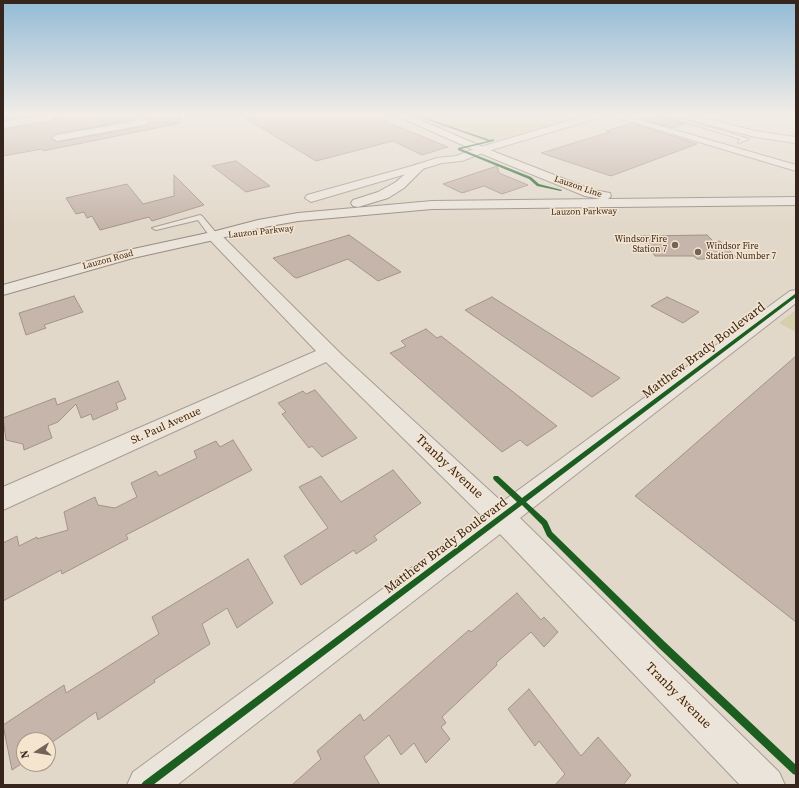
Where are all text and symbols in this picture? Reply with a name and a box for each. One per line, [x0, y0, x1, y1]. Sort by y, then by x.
street label: Lauzon Line [553, 174, 603, 200]
street label: Lauzon Parkway [551, 206, 617, 218]
street label: Lauzon Parkway [228, 223, 294, 241]
place label: Windsor Fire Station 7 [614, 235, 667, 256]
marker: Windsor Fire Station 7 [670, 240, 680, 250]
place label: Windsor Fire Station Number 7 [706, 242, 776, 263]
marker: Windsor Fire Station Number 7 [693, 247, 703, 257]
street label: Lauzon Road [81, 248, 135, 272]
street label: Matthew Brady Boulevard [639, 300, 769, 402]
street label: St. Paul Avenue [129, 405, 203, 447]
street label: Tranby Avenue [412, 432, 486, 502]
street label: Matthew Brady Boulevard [381, 495, 511, 597]
street label: Tranby Avenue [642, 660, 714, 732]
north arrow [16, 732, 56, 772]
text: N [17, 749, 33, 760]

